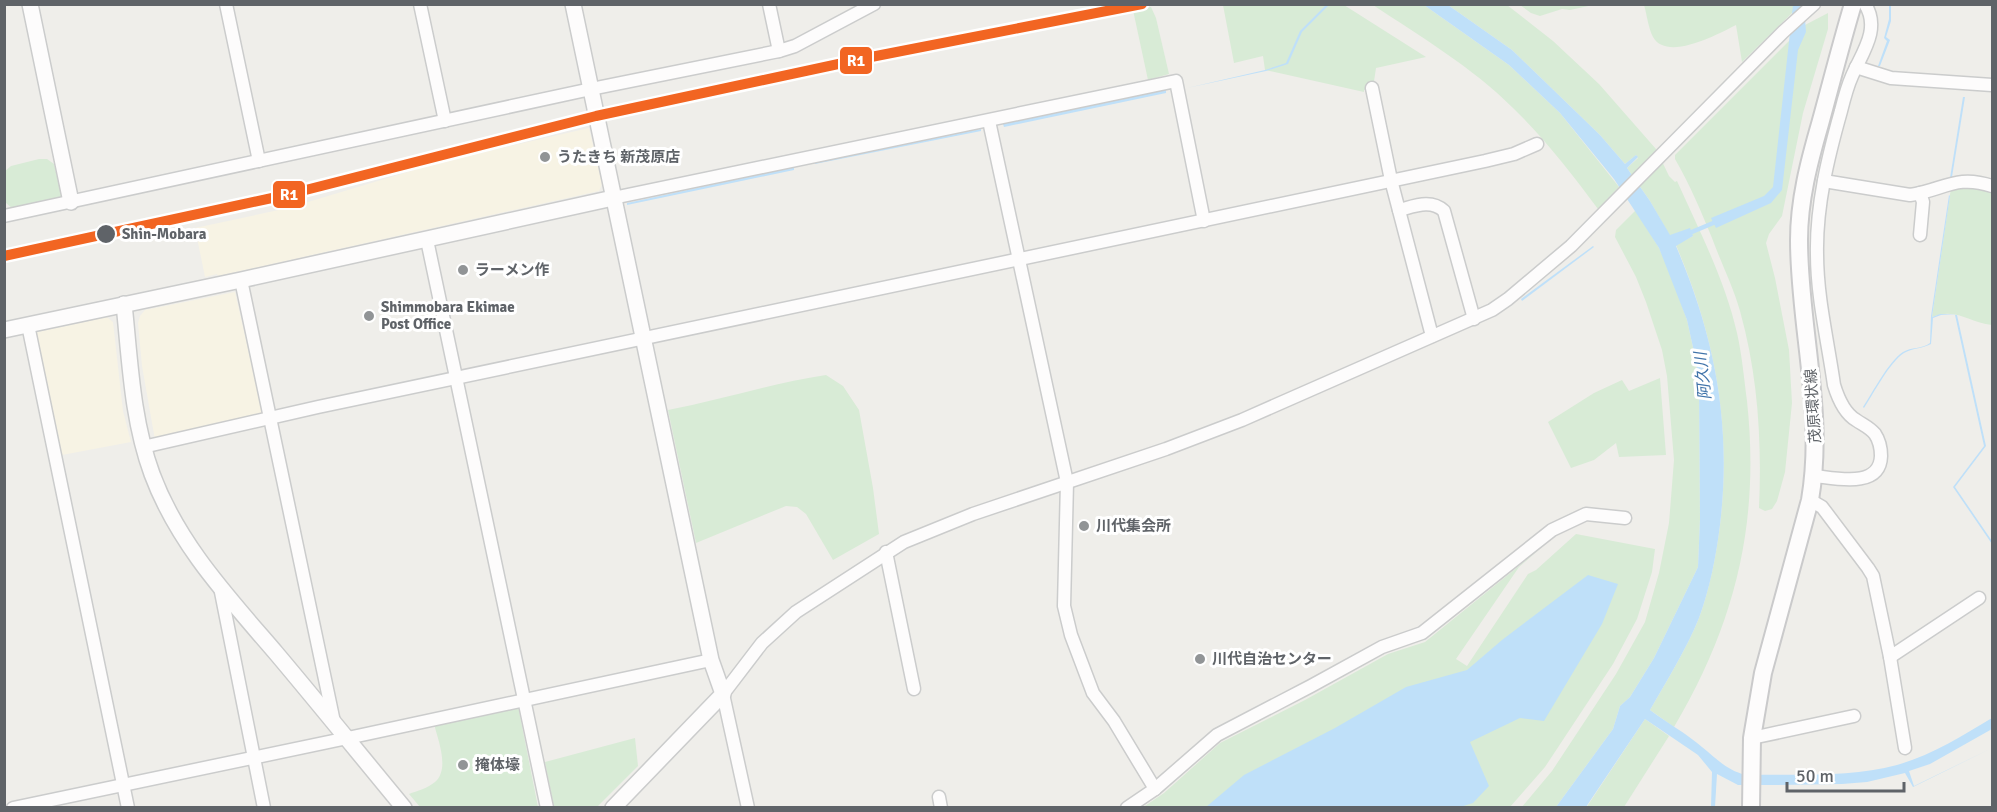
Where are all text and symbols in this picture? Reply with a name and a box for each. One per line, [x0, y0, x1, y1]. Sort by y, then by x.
line badge: R1 [839, 46, 873, 75]
text: R1 [847, 51, 866, 71]
place label: うたきち 新茂原店 [557, 148, 680, 166]
marker: うたきち 新茂原店 [538, 150, 552, 164]
line badge: R1 [272, 180, 306, 209]
text: R1 [280, 185, 299, 205]
marker: Shin-Mobara [95, 223, 117, 245]
place label: Shin-Mobara [122, 225, 207, 243]
place label: ラーメン作 [475, 261, 549, 279]
marker: ラーメン作 [456, 263, 470, 277]
place label: Shimmobara Ekimae Post Office [381, 298, 515, 333]
marker: Shimmobara Ekimae Post Office [362, 309, 376, 323]
water label: 阿久川 [1690, 349, 1715, 401]
street label: 茂原環状線 [1801, 368, 1825, 444]
place label: 川代集会所 [1096, 517, 1171, 535]
marker: 川代集会所 [1077, 519, 1091, 533]
place label: 川代自治センター [1212, 650, 1332, 668]
marker: 川代自治センター [1193, 652, 1207, 666]
scale bar [1787, 755, 1904, 793]
place label: 掩体壕 [475, 756, 520, 774]
marker: 掩体壕 [456, 758, 470, 772]
text: 50 m [1796, 765, 1834, 787]

